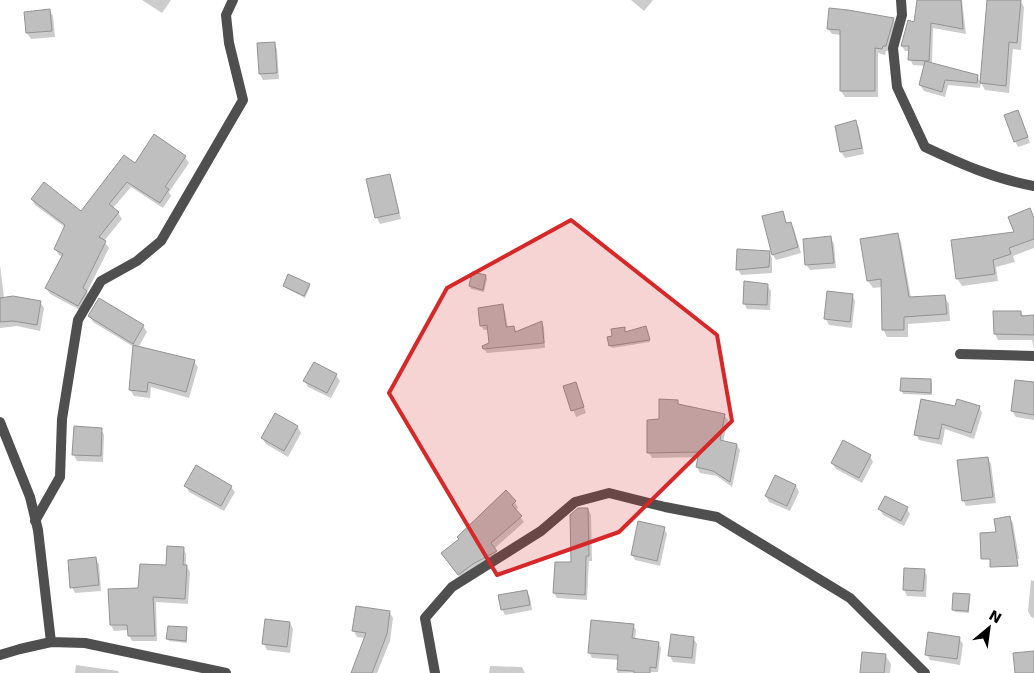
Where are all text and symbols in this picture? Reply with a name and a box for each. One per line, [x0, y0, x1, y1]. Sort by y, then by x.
north arrow [964, 603, 1014, 653]
text: N [986, 607, 1004, 626]

